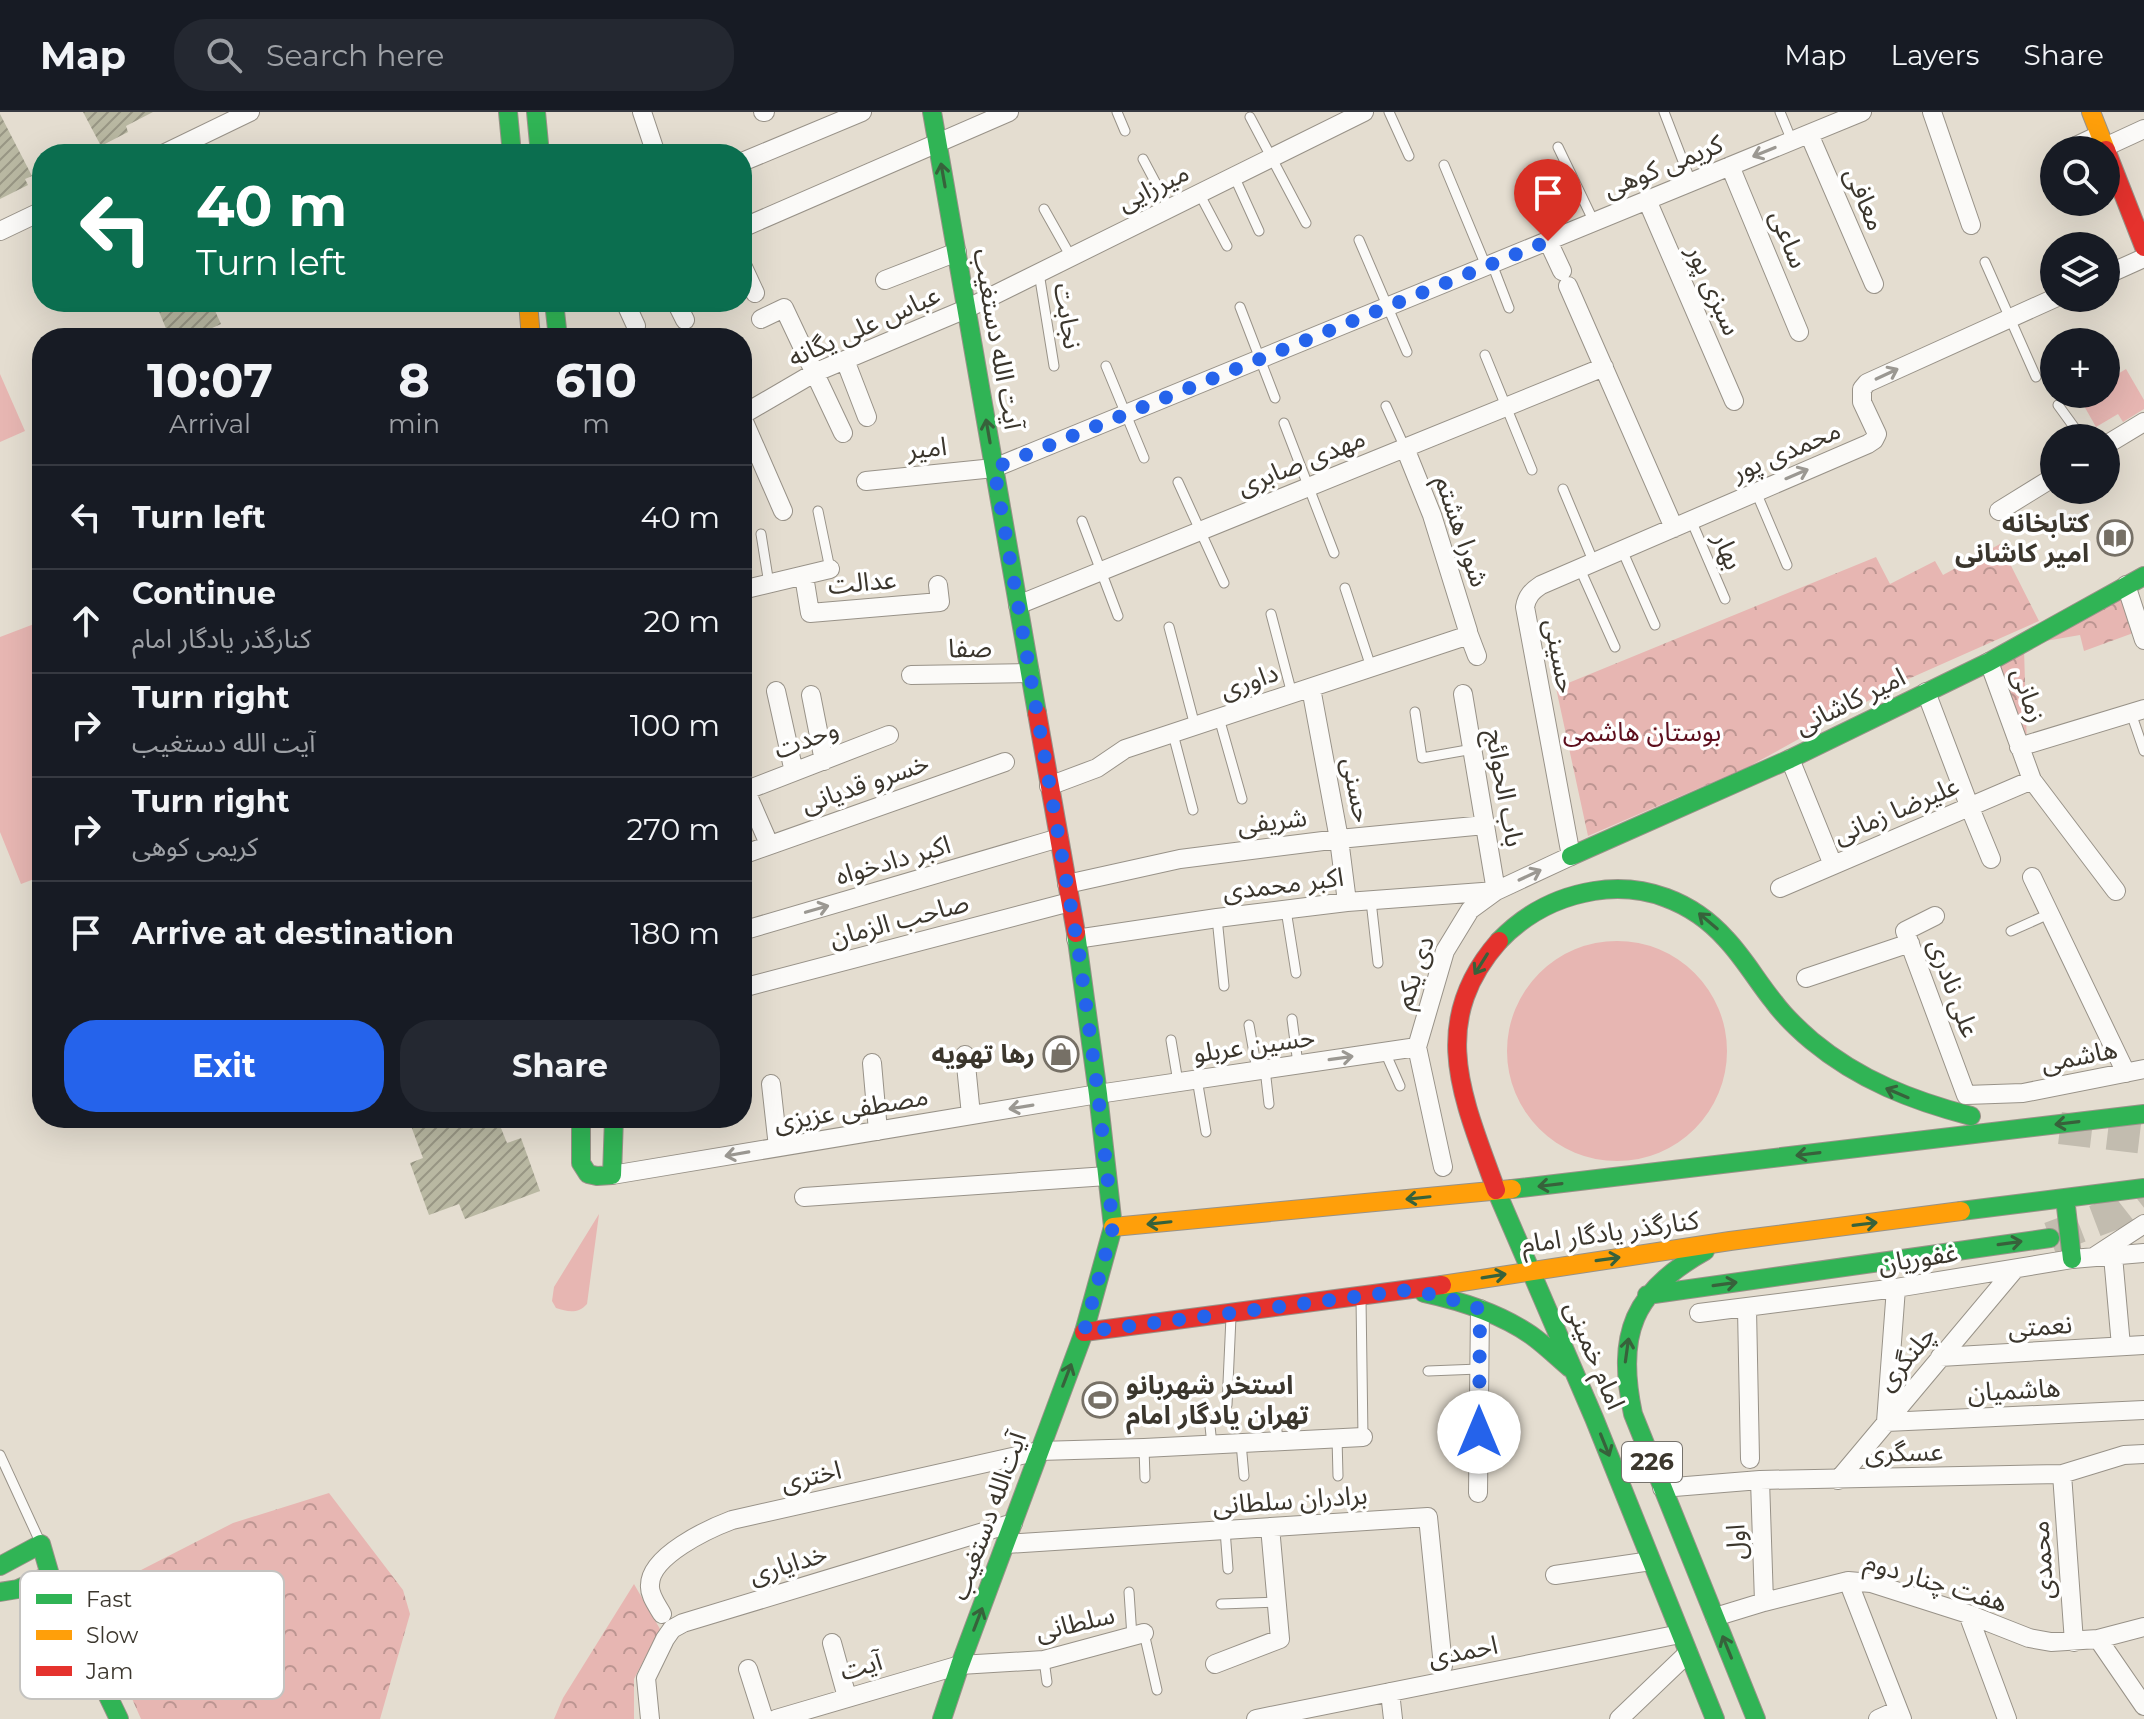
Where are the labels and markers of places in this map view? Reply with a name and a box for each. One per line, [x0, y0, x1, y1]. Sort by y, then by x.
pin [1514, 159, 1582, 241]
place label: کتابخانه امیر کاشانی [1955, 507, 2090, 569]
library icon: کتابخانه امیر کاشانی [2096, 519, 2134, 557]
shop icon: رها تهویه [1042, 1035, 1080, 1073]
place label: رها تهویه [932, 1038, 1035, 1070]
place label: استخر شهربانو تهران یادگار امام [1126, 1369, 1309, 1435]
sports icon: استخر شهربانو تهران یادگار امام [1081, 1381, 1119, 1419]

